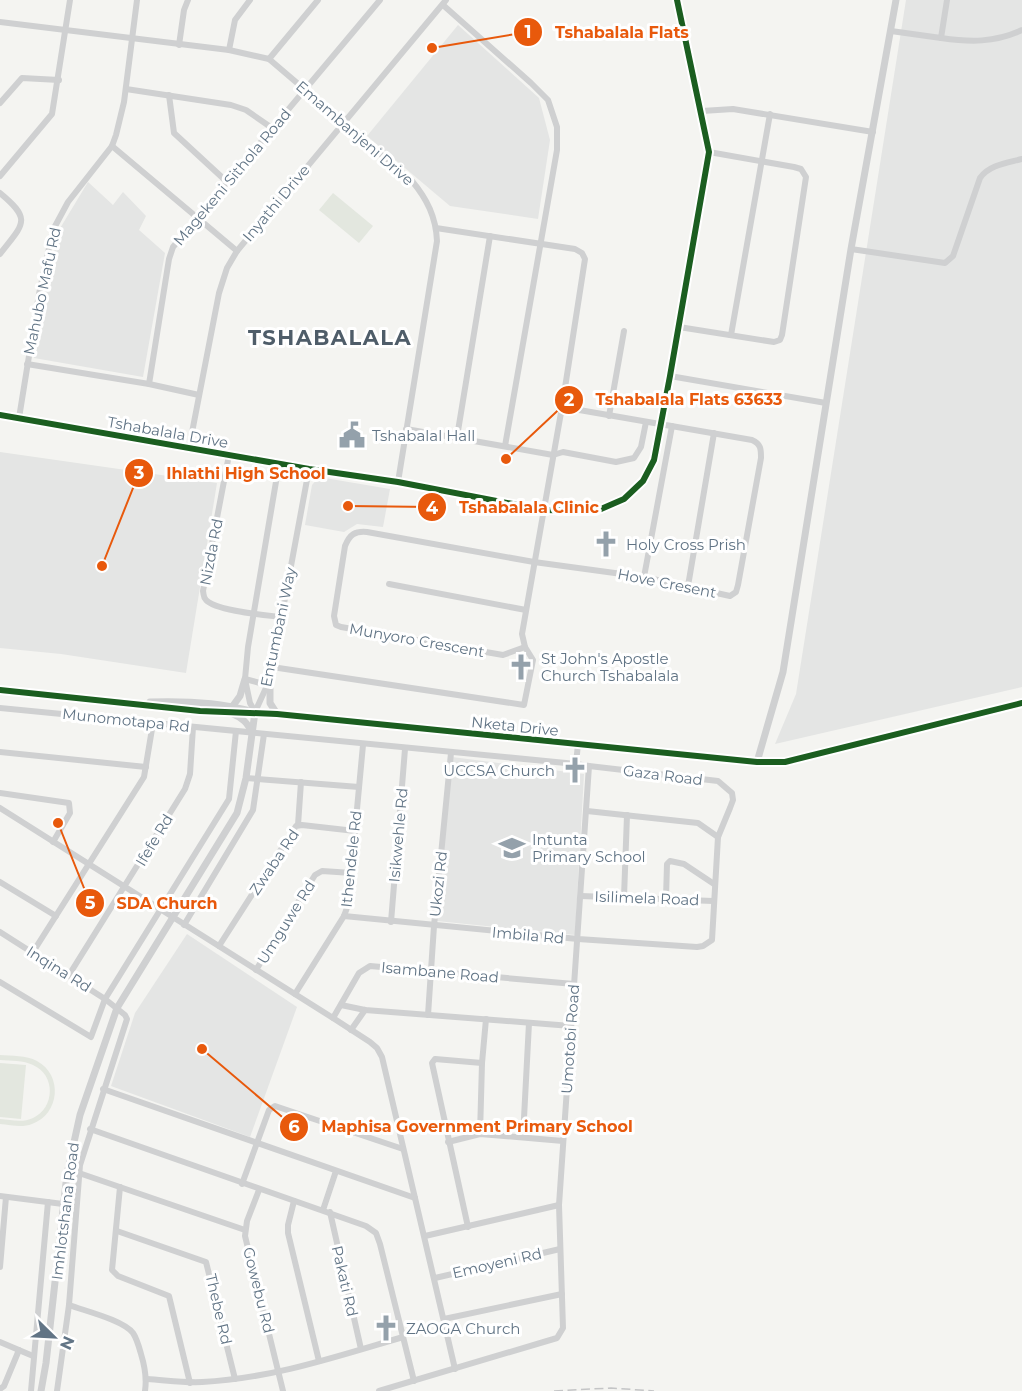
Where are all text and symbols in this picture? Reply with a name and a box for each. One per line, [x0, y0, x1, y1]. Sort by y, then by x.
callout: Tshabalala Flats [513, 15, 701, 49]
text: 1 [524, 21, 532, 43]
text: Tshabalala Flats [555, 23, 689, 42]
street label: Emambanjeni Drive [292, 76, 418, 190]
street label: Magekeni Sithola Road [169, 105, 295, 249]
street label: Inyathi Drive [238, 161, 314, 245]
street label: Mahubo Mafu Rd [19, 225, 65, 357]
district label: TSHABALALA [248, 325, 412, 350]
callout: Tshabalala Flats 63633 [554, 383, 795, 417]
text: 2 [564, 389, 575, 411]
text: Tshabalala Flats 63633 [595, 390, 783, 409]
street label: Tshabalala Drive [106, 412, 230, 452]
public building icon: Tshabalal Hall [337, 420, 367, 450]
place label: Tshabalal Hall [372, 426, 475, 445]
callout: Ihlathi High School [124, 456, 338, 490]
text: 3 [133, 462, 145, 484]
text: Ihlathi High School [166, 464, 326, 483]
callout: Tshabalala Clinic [417, 490, 611, 524]
text: 4 [426, 497, 439, 519]
text: Tshabalala Clinic [459, 498, 600, 517]
street label: Nizda Rd [195, 517, 227, 587]
church icon: Holy Cross Prish [591, 529, 621, 559]
place label: Holy Cross Prish [626, 535, 746, 554]
street label: Hove Cresent [616, 564, 718, 602]
street label: Entumbani Way [256, 565, 300, 689]
street label: Munyoro Crescent [348, 619, 486, 661]
place label: St John's Apostle Church Tshabalala [541, 649, 679, 685]
church icon: St John's Apostle Church Tshabalala [506, 652, 536, 682]
street label: Munomotapa Rd [61, 704, 191, 736]
street label: Nketa Drive [470, 712, 560, 740]
church icon: UCCSA Church [560, 755, 590, 785]
place label: UCCSA Church [443, 761, 555, 780]
street label: Gaza Road [622, 761, 704, 789]
street label: Isikwehle Rd [384, 787, 412, 883]
street label: Ifefe Rd [131, 810, 177, 870]
street label: Ithendele Rd [336, 810, 366, 908]
street label: Zwaba Rd [245, 826, 303, 898]
place label: Intunta Primary School [532, 830, 646, 866]
school or university icon: Intunta Primary School [497, 833, 527, 863]
street label: Ukozi Rd [425, 850, 451, 918]
street label: Umguwe Rd [253, 877, 319, 967]
callout: SDA Church [75, 886, 229, 920]
street label: Isilimela Road [594, 887, 700, 909]
text: 5 [85, 892, 96, 914]
text: SDA Church [117, 894, 217, 913]
street label: Imbila Rd [491, 922, 565, 948]
street label: Inqina Rd [23, 942, 95, 996]
street label: Isambane Road [380, 957, 500, 987]
street label: Umotobi Road [557, 984, 583, 1094]
callout: Maphisa Government Primary School [279, 1110, 645, 1144]
text: 6 [288, 1116, 300, 1138]
text: Maphisa Government Primary School [321, 1117, 633, 1136]
street label: Imhlotshana Road [47, 1141, 83, 1281]
street label: Emoyeni Rd [450, 1243, 544, 1283]
street label: Pakati Rd [328, 1244, 362, 1318]
street label: Gowebu Rd [239, 1245, 279, 1335]
street label: Thebe Rd [202, 1272, 236, 1346]
north arrow [24, 1307, 84, 1367]
church icon: ZAOGA Church [371, 1313, 401, 1343]
place label: ZAOGA Church [406, 1319, 520, 1338]
text: N [56, 1333, 79, 1353]

